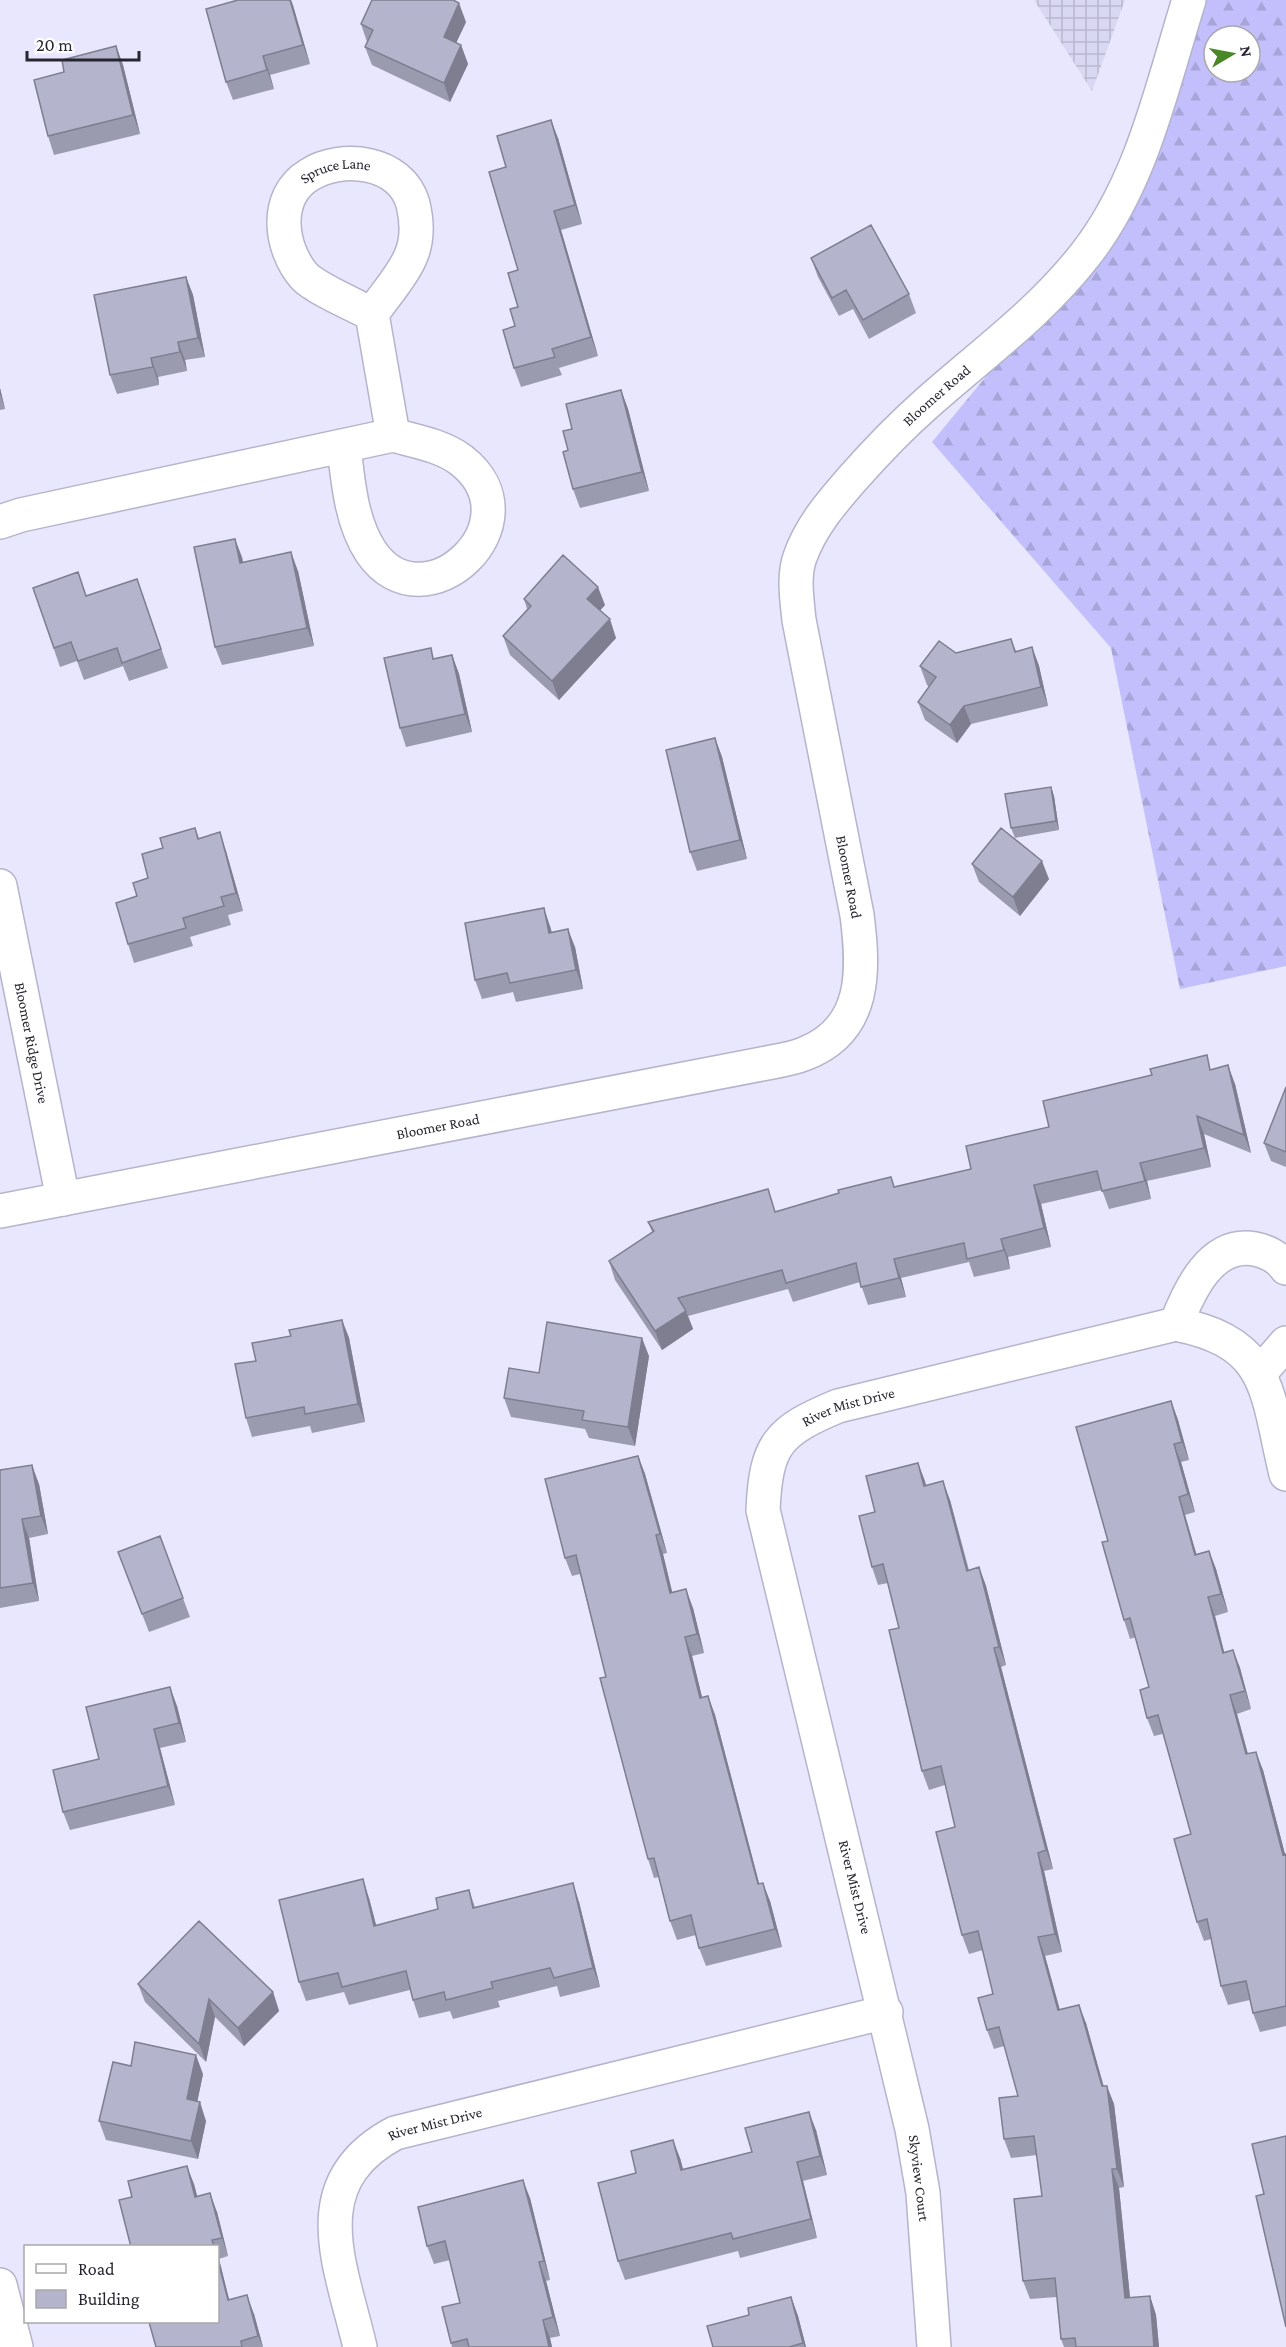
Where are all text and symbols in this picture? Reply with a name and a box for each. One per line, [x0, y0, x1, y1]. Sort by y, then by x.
scale bar [27, 24, 140, 62]
north arrow [1202, 24, 1262, 84]
text: 20 m [36, 35, 73, 55]
text: N [1237, 45, 1256, 58]
street label: Spruce Lane [297, 155, 373, 187]
street label: Bloomer Road [899, 362, 973, 429]
street label: Bloomer Road [833, 834, 865, 920]
street label: Bloomer Ridge Drive [12, 981, 52, 1105]
street label: Bloomer Road [395, 1111, 481, 1142]
street label: River Mist Drive [799, 1384, 897, 1430]
street label: River Mist Drive [836, 1838, 875, 1936]
street label: River Mist Drive [385, 2104, 484, 2144]
street label: Skyview Court [905, 2134, 932, 2223]
legend [24, 2245, 219, 2323]
text: Road [78, 2259, 115, 2279]
text: Building [78, 2289, 140, 2309]

